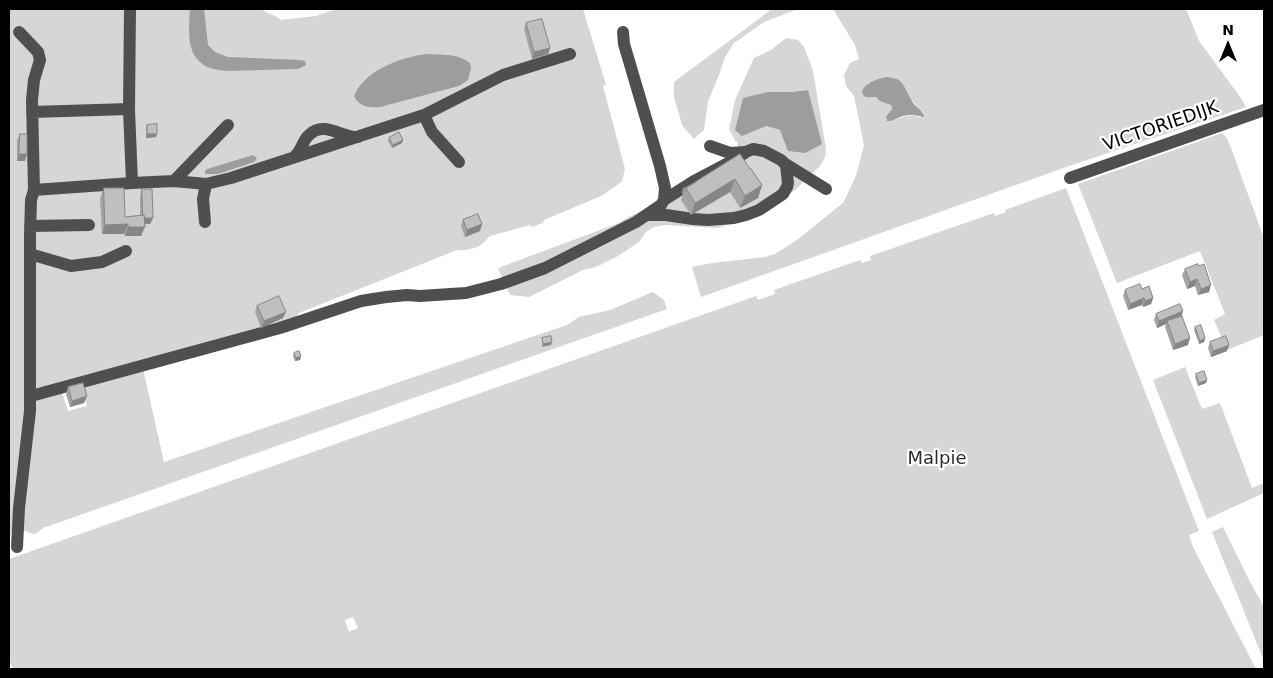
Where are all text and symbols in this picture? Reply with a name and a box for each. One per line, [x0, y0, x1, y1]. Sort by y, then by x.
north arrow [1203, 20, 1253, 70]
text: N [1222, 22, 1234, 38]
street label: VICTORIEDIJK [1100, 97, 1222, 157]
park label: Malpie [907, 448, 967, 470]

